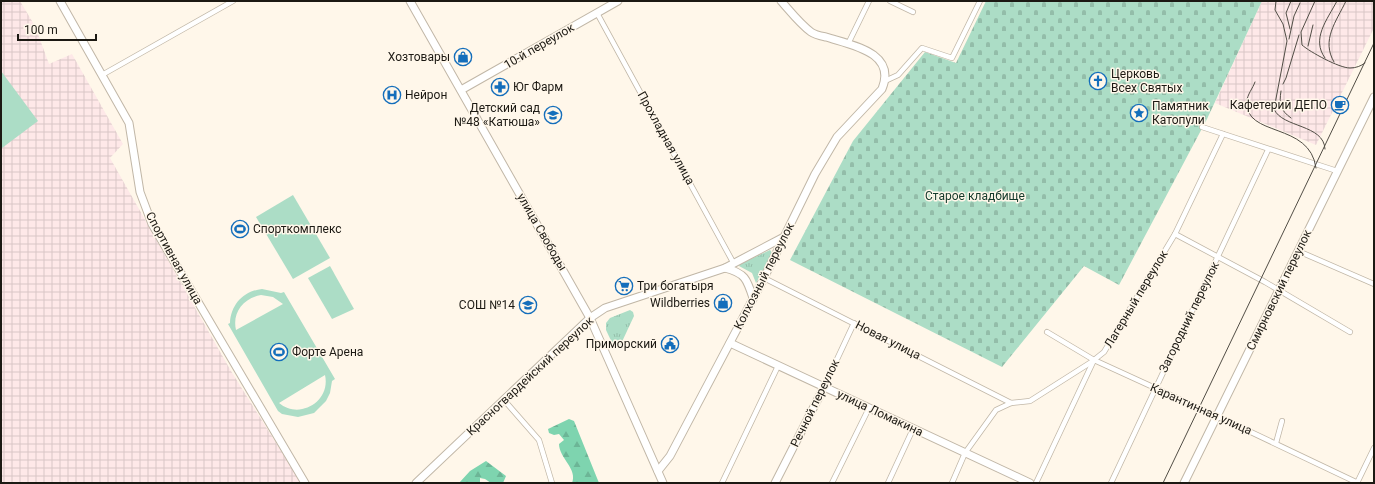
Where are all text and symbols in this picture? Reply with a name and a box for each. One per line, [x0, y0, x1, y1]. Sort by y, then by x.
scale bar [18, 16, 96, 42]
street label: 10-й переулок [501, 20, 577, 72]
text: 100 m [24, 23, 58, 37]
shop icon: Хозтовары [453, 47, 473, 67]
place label: Хозтовары [388, 50, 450, 64]
place label: Церковь Всех Святых [1111, 67, 1182, 95]
church icon: Церковь Всех Святых [1088, 71, 1108, 91]
pharmacy icon: Юг Фарм [490, 77, 510, 97]
place label: Юг Фарм [513, 80, 563, 94]
hospital icon: Нейрон [382, 85, 402, 105]
place label: Нейрон [405, 88, 447, 102]
street label: Прохладная улица [635, 89, 697, 187]
cafe icon: Кафетерий ДЕПО [1330, 95, 1350, 115]
place label: Кафетерий ДЕПО [1230, 98, 1327, 112]
place label: Памятник Катопули [1152, 99, 1209, 127]
place label: Детский сад №48 «Катюша» [454, 101, 540, 129]
place icon: Памятник Катопули [1129, 103, 1149, 123]
school or university icon: Детский сад №48 «Катюша» [543, 105, 563, 125]
park label: Старое кладбище [925, 189, 1025, 203]
street label: улица Свободы [514, 191, 570, 273]
street label: Спортивная улица [143, 209, 205, 307]
sports icon: Спорткомплекс [230, 219, 250, 239]
street label: Колхозный переулок [731, 220, 797, 332]
place label: Спорткомплекс [253, 222, 342, 236]
street label: Смирновский переулок [1244, 227, 1315, 353]
street label: Лагерный переулок [1101, 247, 1171, 350]
street label: Загородний переулок [1156, 259, 1222, 375]
supermarket icon: Три богатыря [614, 276, 634, 296]
place label: Три богатыря [637, 279, 714, 293]
shop icon: Wildberries [713, 293, 733, 313]
school or university icon: СОШ №14 [518, 295, 538, 315]
place label: Wildberries [650, 296, 710, 310]
place label: СОШ №14 [459, 298, 515, 312]
street label: Красногвардейский переулок [464, 313, 597, 438]
street label: Новая улица [853, 318, 923, 362]
public building icon: Приморский [660, 334, 680, 354]
place label: Приморский [586, 337, 657, 351]
sports icon: Форте Арена [269, 342, 289, 362]
place label: Форте Арена [292, 345, 363, 359]
street label: Речной переулок [788, 356, 843, 449]
street label: Карантинная улица [1148, 380, 1254, 438]
street label: улица Ломакина [835, 387, 925, 439]

